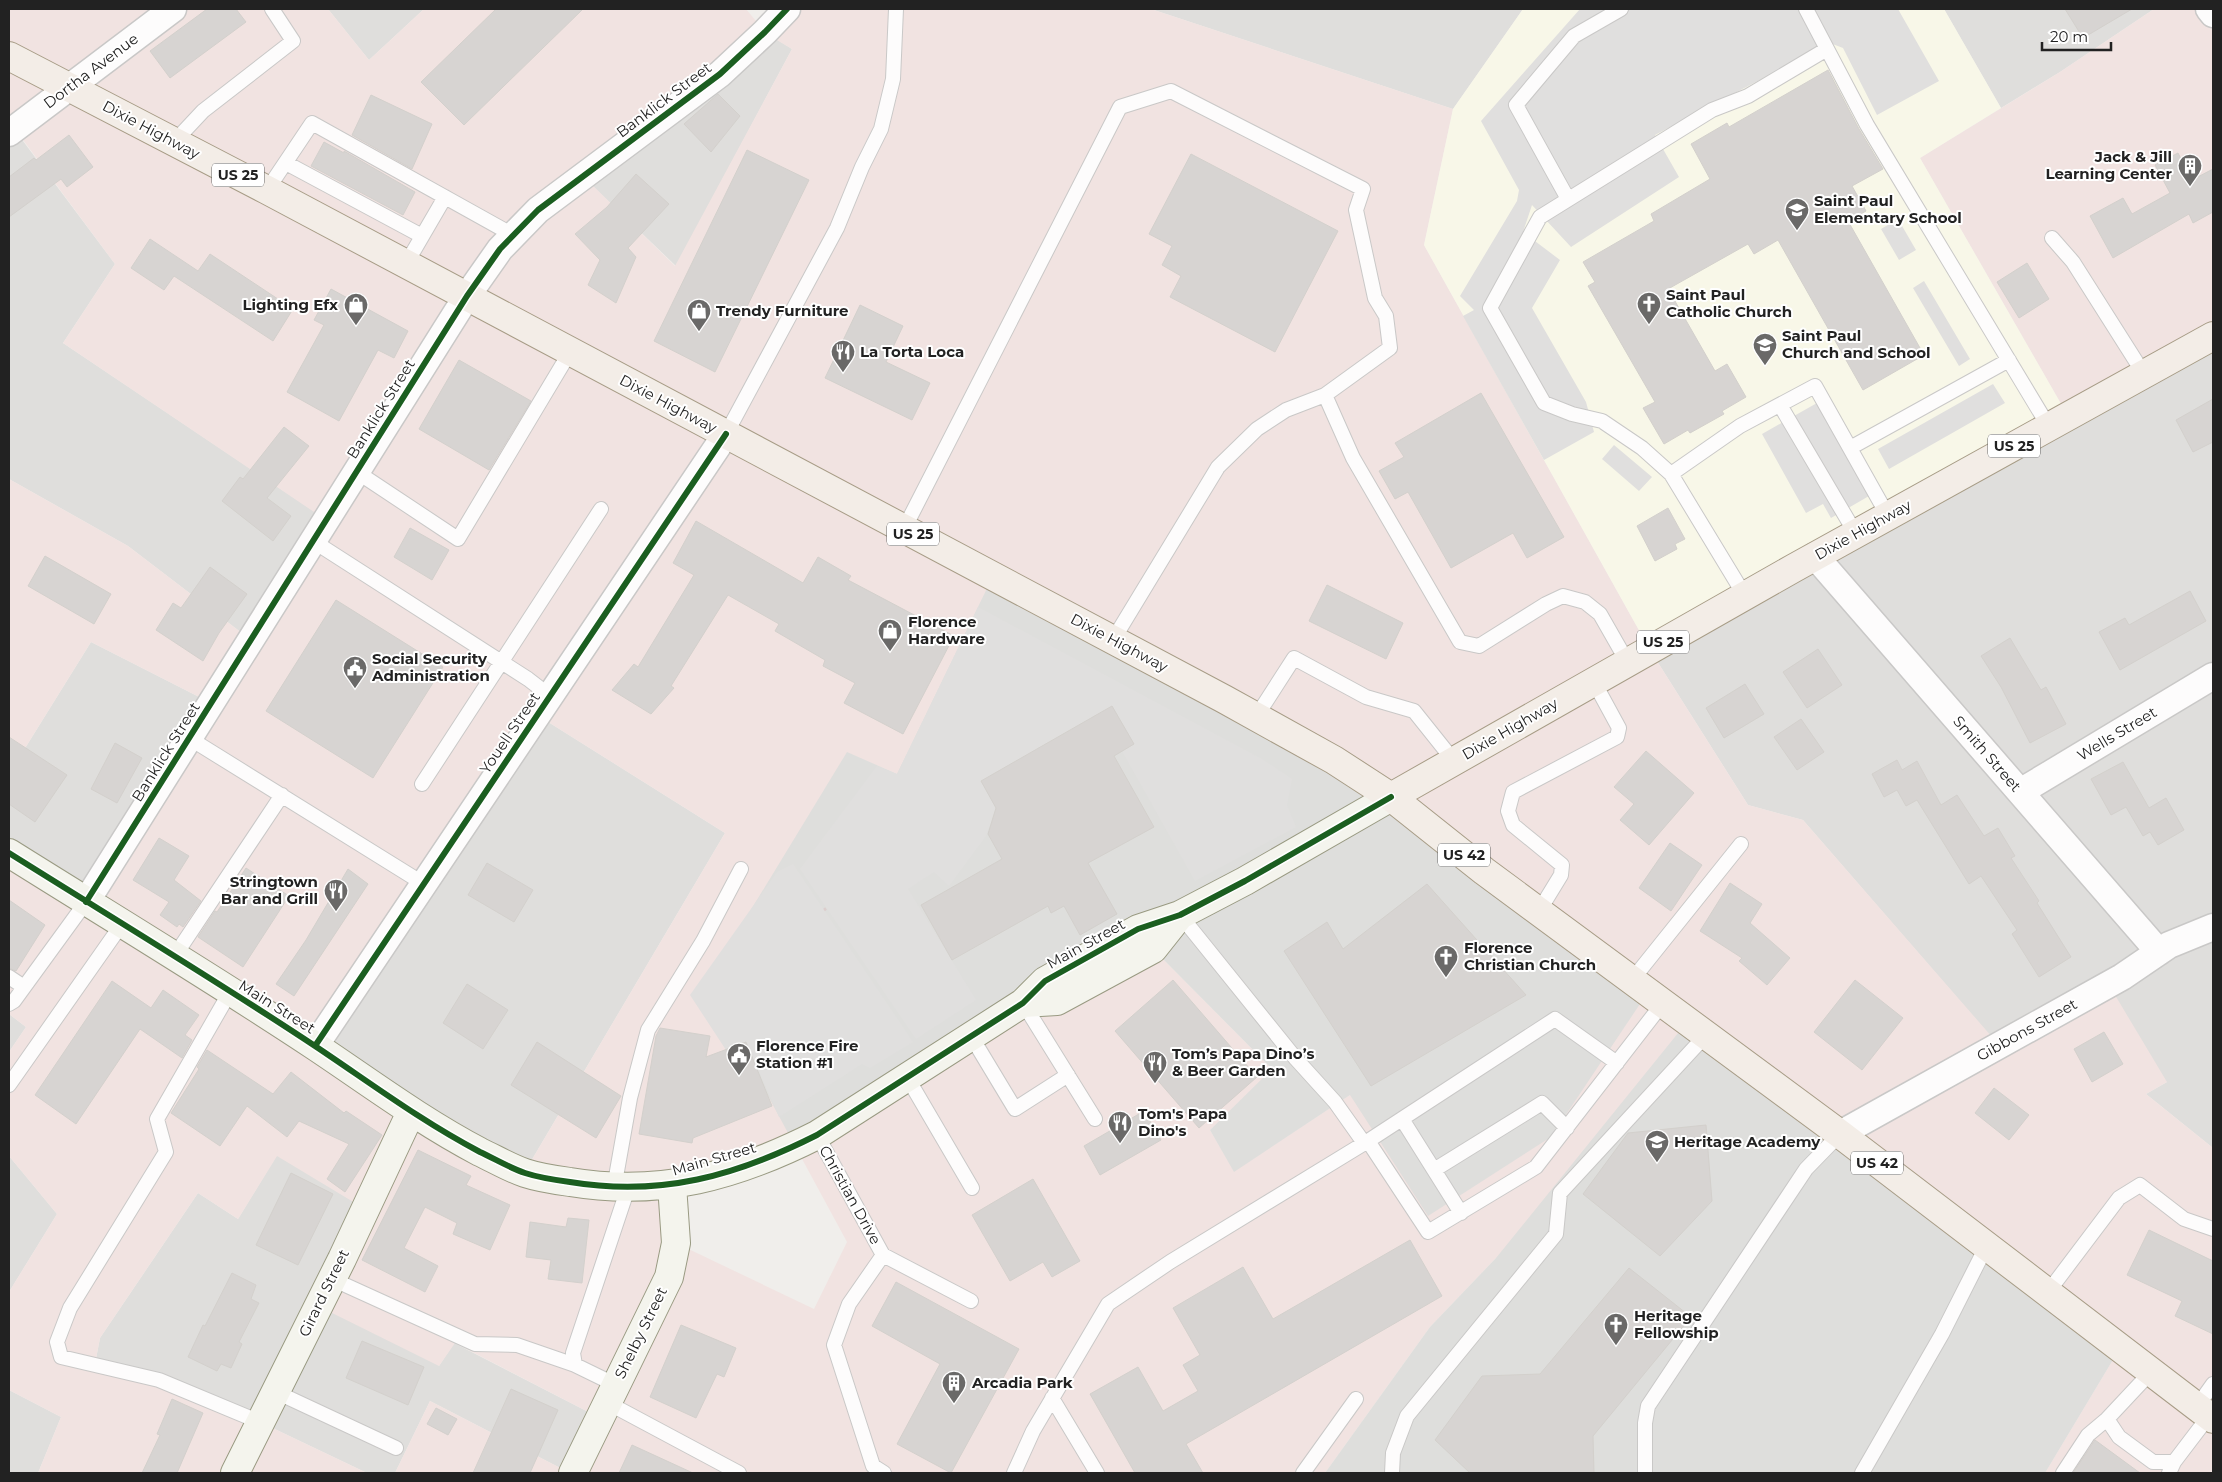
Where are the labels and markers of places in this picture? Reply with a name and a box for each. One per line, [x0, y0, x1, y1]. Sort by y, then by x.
place label: Jack & Jill Learning Center [2045, 147, 2173, 183]
building icon: Jack & Jill Learning Center [2177, 153, 2203, 187]
place label: Saint Paul Elementary School [1814, 191, 1962, 227]
school or university icon: Saint Paul Elementary School [1784, 197, 1810, 231]
place label: Saint Paul Catholic Church [1666, 285, 1792, 321]
church icon: Saint Paul Catholic Church [1636, 291, 1662, 325]
shop icon: Lighting Efx [343, 292, 369, 326]
place label: Lighting Efx [243, 295, 338, 314]
shop icon: Trendy Furniture [686, 298, 712, 332]
place label: Trendy Furniture [716, 301, 849, 320]
place label: Saint Paul Church and School [1782, 326, 1931, 362]
school or university icon: Saint Paul Church and School [1752, 332, 1778, 366]
restaurant icon: La Torta Loca [830, 339, 856, 373]
place label: La Torta Loca [860, 342, 964, 361]
place label: Florence Hardware [908, 612, 985, 648]
shop icon: Florence Hardware [877, 618, 903, 652]
place label: Social Security Administration [371, 649, 490, 685]
public building icon: Social Security Administration [342, 655, 368, 689]
place label: Stringtown Bar and Grill [221, 872, 318, 908]
restaurant icon: Stringtown Bar and Grill [323, 878, 349, 912]
place label: Florence Christian Church [1464, 938, 1596, 974]
church icon: Florence Christian Church [1433, 944, 1459, 978]
place label: Florence Fire Station #1 [756, 1036, 859, 1072]
public building icon: Florence Fire Station #1 [726, 1042, 752, 1076]
place label: Tom’s Papa Dino’s & Beer Garden [1172, 1044, 1314, 1080]
restaurant icon: Tom’s Papa Dino’s & Beer Garden [1142, 1050, 1168, 1084]
place label: Tom's Papa Dino's [1138, 1104, 1227, 1140]
restaurant icon: Tom's Papa Dino's [1107, 1110, 1133, 1144]
school or university icon: Heritage Academy [1644, 1129, 1670, 1163]
place label: Heritage Academy [1674, 1132, 1821, 1151]
place label: Heritage Fellowship [1634, 1306, 1719, 1342]
church icon: Heritage Fellowship [1603, 1312, 1629, 1346]
building icon: Arcadia Park [941, 1370, 967, 1404]
place label: Arcadia Park [971, 1373, 1073, 1392]

